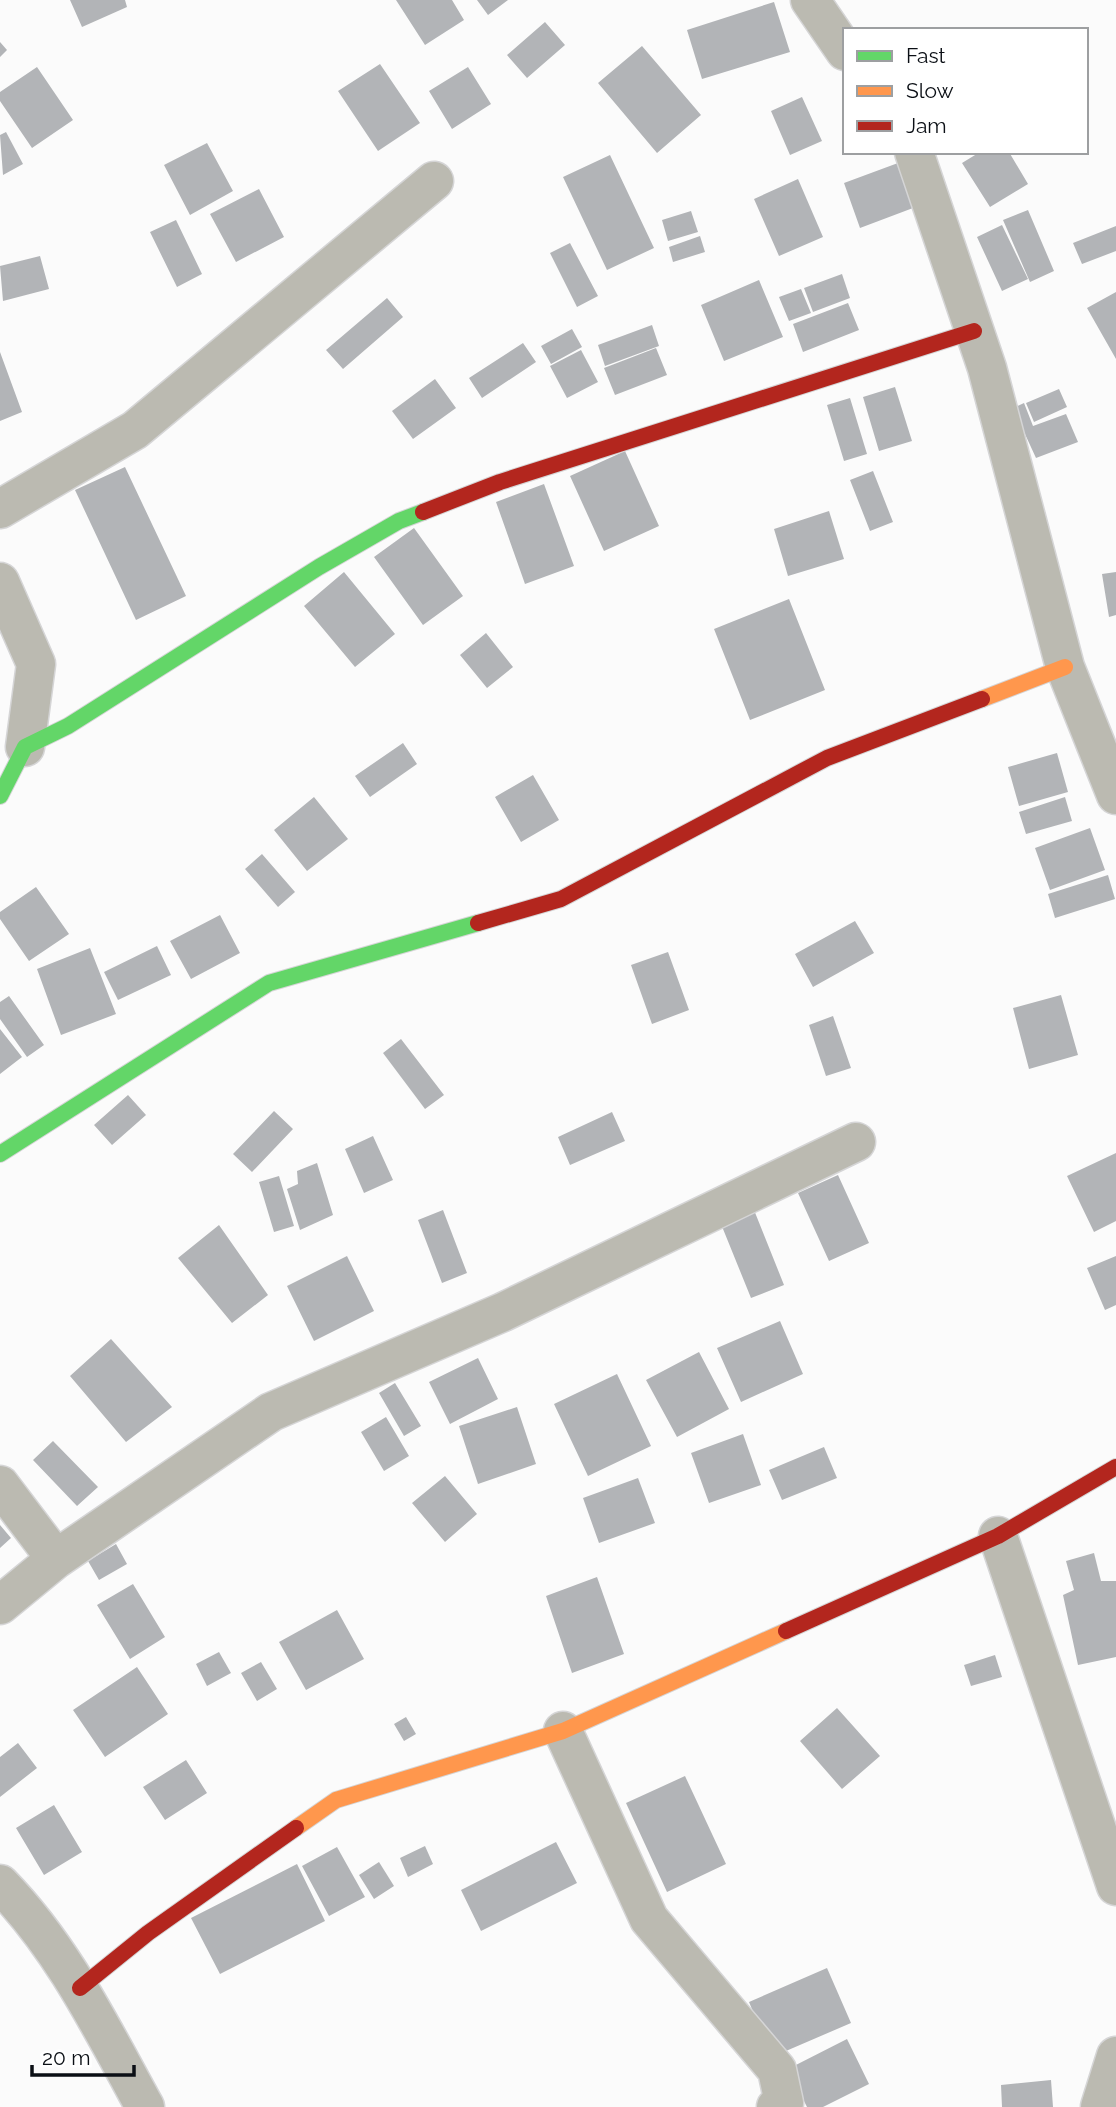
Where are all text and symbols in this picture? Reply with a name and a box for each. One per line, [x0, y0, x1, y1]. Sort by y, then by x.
legend [843, 28, 1088, 154]
text: Fast [906, 43, 946, 68]
text: Slow [906, 78, 954, 103]
text: Jam [906, 113, 947, 138]
scale bar [32, 2034, 133, 2078]
text: 20 m [42, 2045, 90, 2070]

